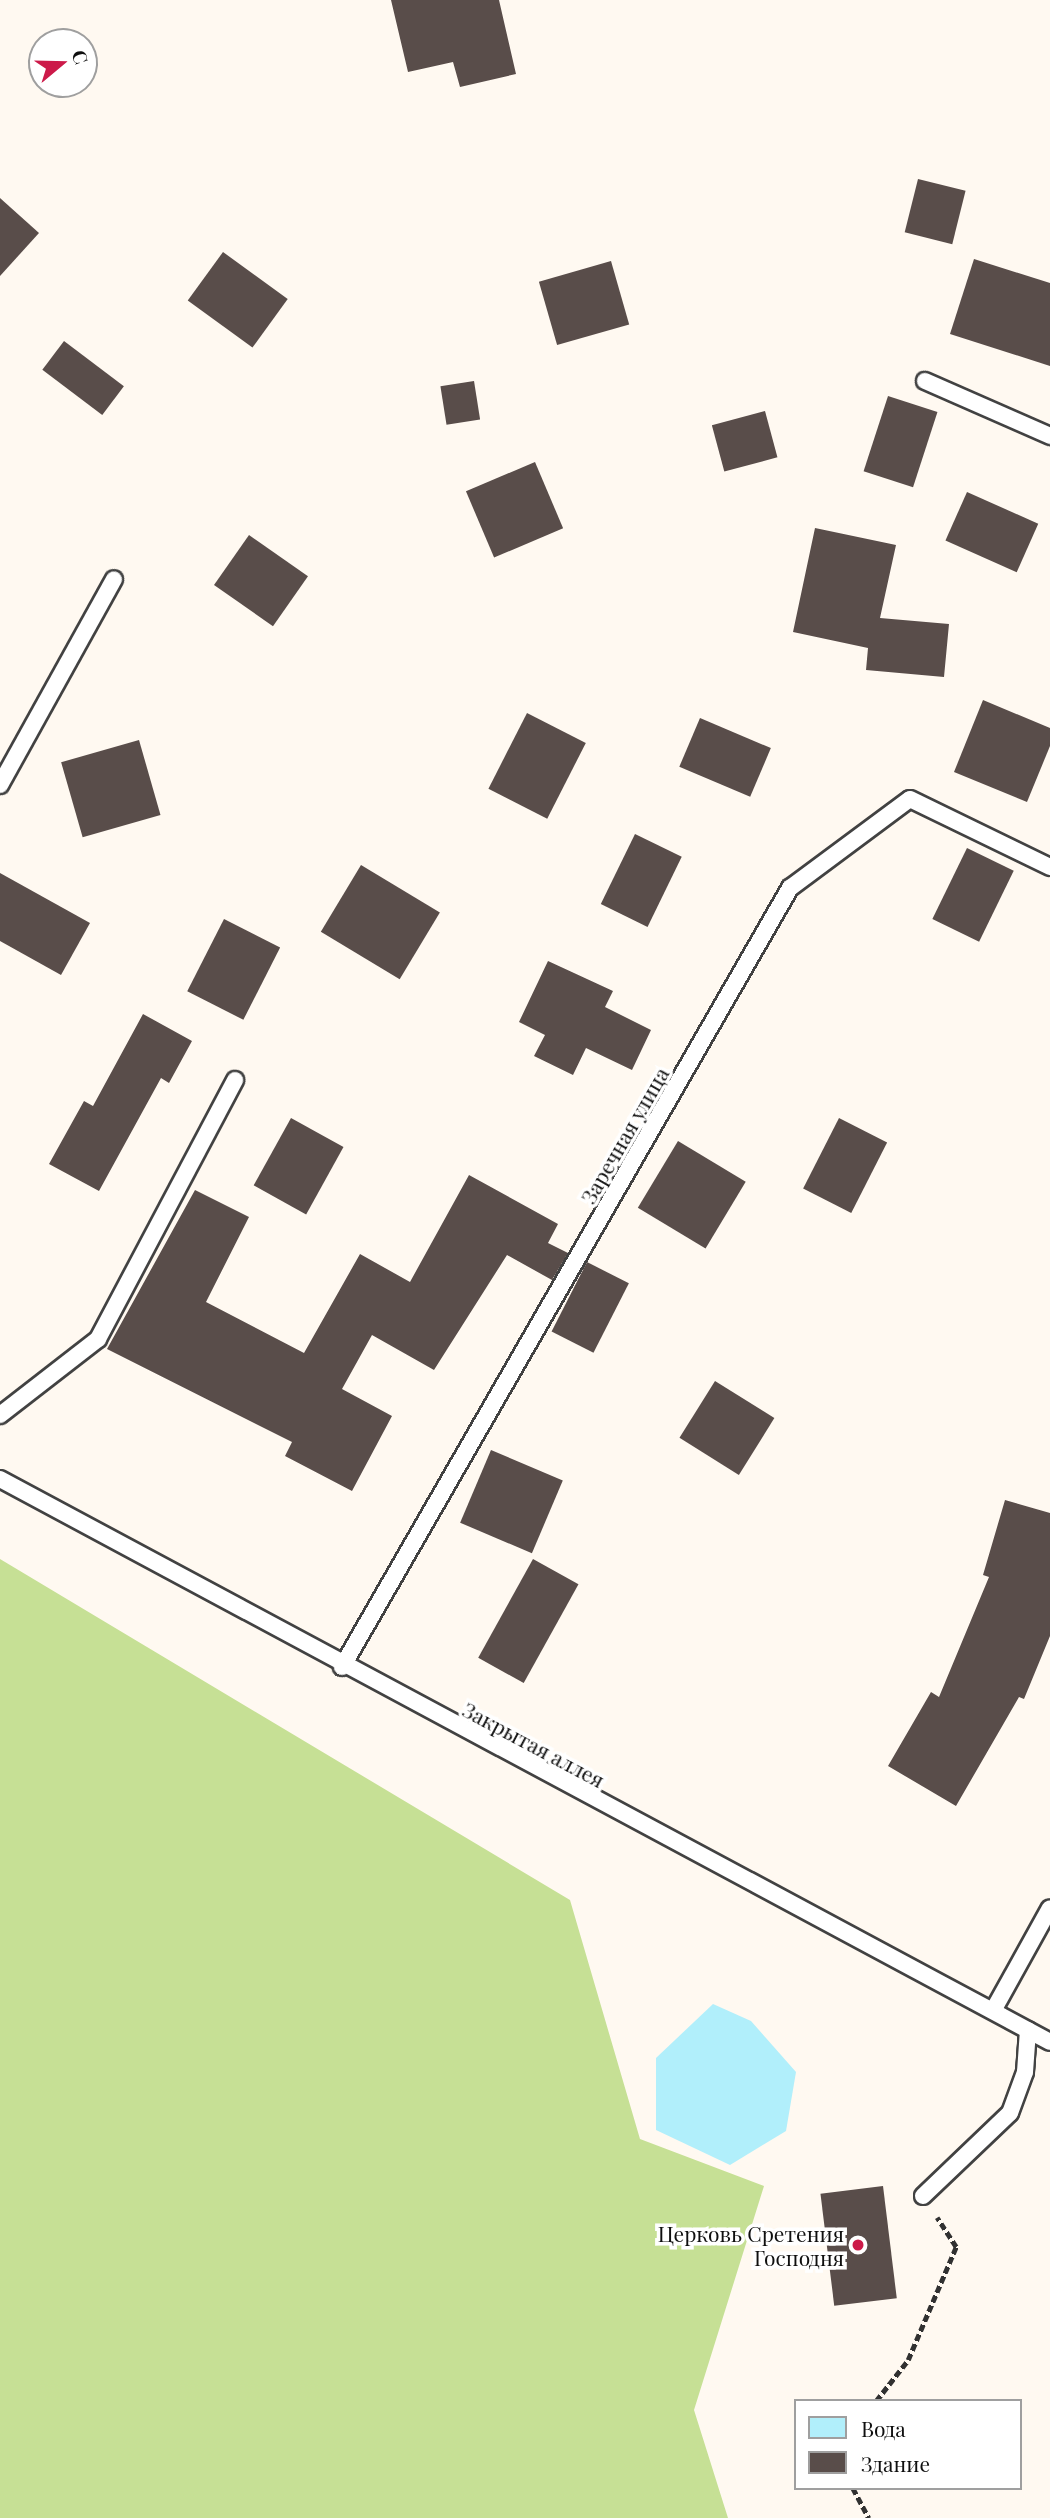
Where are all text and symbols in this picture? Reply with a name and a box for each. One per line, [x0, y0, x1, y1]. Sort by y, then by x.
north arrow [28, 28, 98, 98]
text: С [66, 46, 95, 67]
street label: Заречная улица [575, 1062, 673, 1208]
street label: Закрытая аллея [459, 1696, 609, 1792]
place label: Церковь Сретения Господня [658, 2220, 844, 2270]
marker: Церковь Сретения Господня [850, 2237, 866, 2253]
legend [794, 2399, 1022, 2490]
text: Вода [861, 2414, 906, 2442]
text: Здание [861, 2449, 930, 2477]

